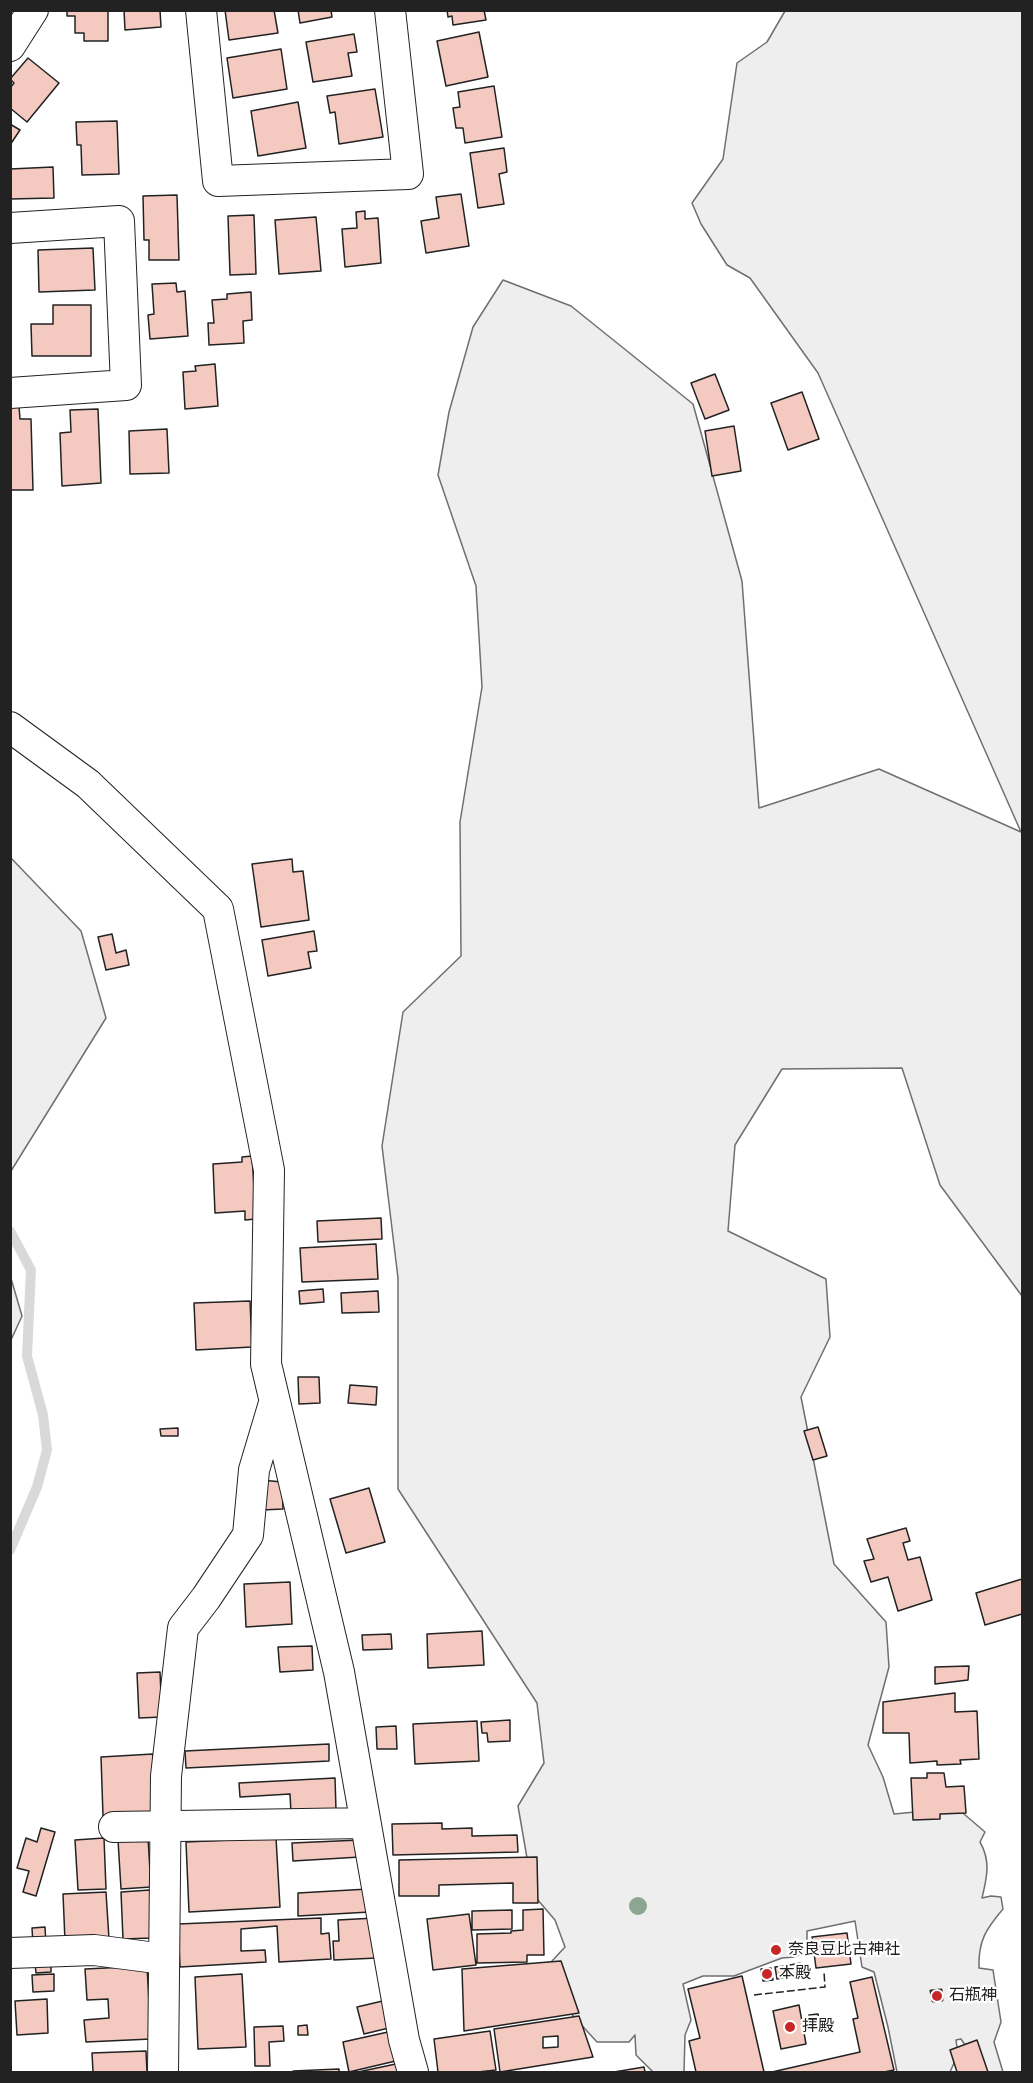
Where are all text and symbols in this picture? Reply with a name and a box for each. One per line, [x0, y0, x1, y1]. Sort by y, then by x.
place label: 奈良豆比古神社 [788, 1940, 900, 1960]
marker: 奈良豆比古神社 [769, 1943, 783, 1957]
place label: 本殿 [779, 1964, 811, 1984]
marker: 本殿 [760, 1967, 774, 1981]
place label: 石瓶神 [949, 1986, 997, 2006]
marker: 石瓶神 [930, 1989, 944, 2003]
place label: 拝殿 [802, 2017, 834, 2037]
marker: 拝殿 [783, 2020, 797, 2034]

